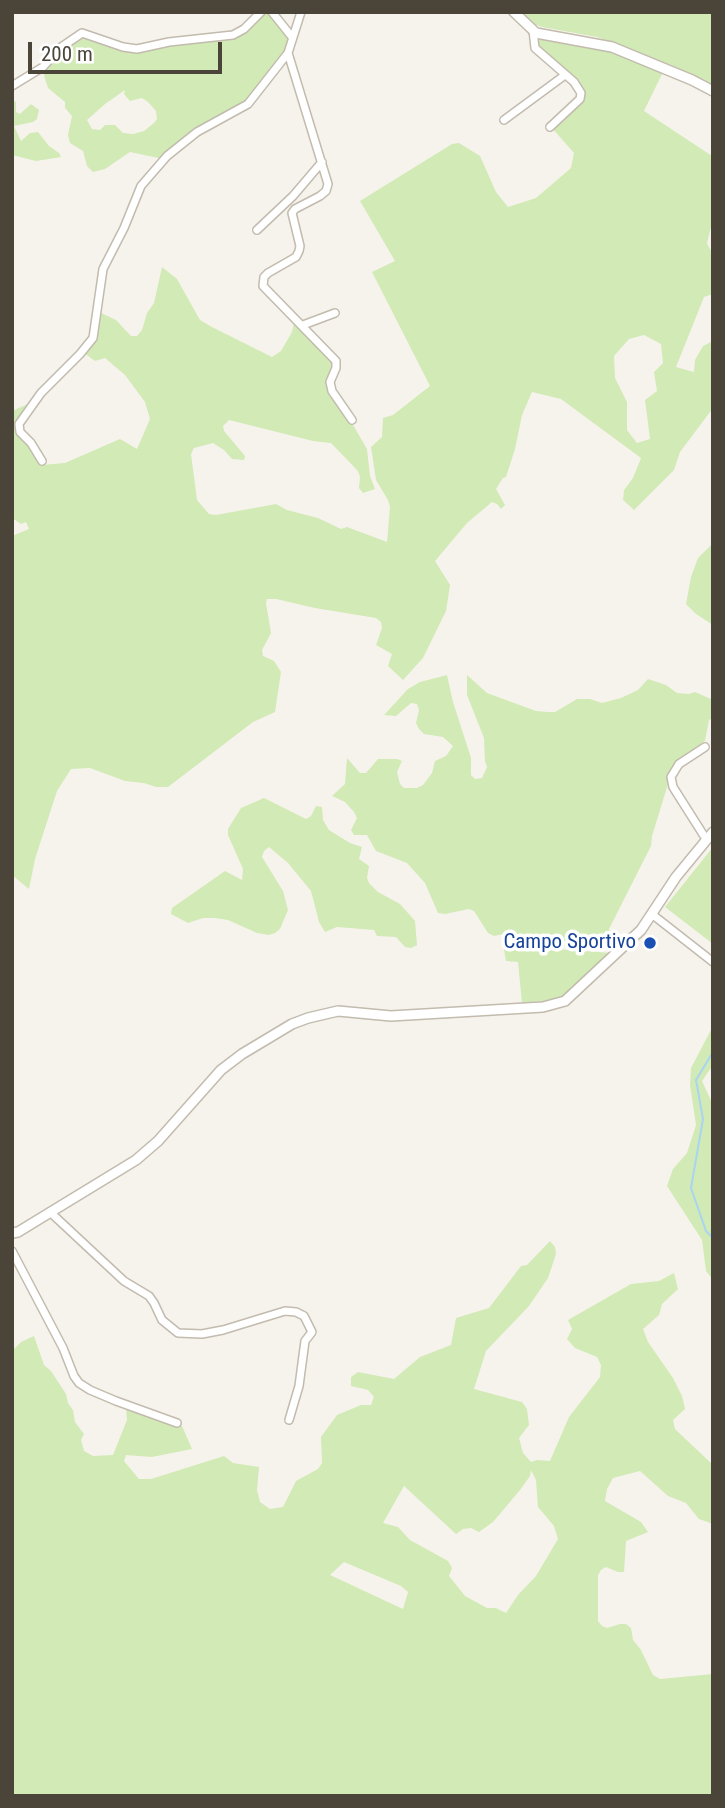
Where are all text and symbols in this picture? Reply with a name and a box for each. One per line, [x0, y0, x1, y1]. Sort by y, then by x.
scale bar [32, 28, 226, 72]
text: 200 m [41, 42, 93, 66]
place label: Campo Sportivo [503, 930, 636, 956]
marker: Campo Sportivo [642, 935, 658, 951]

